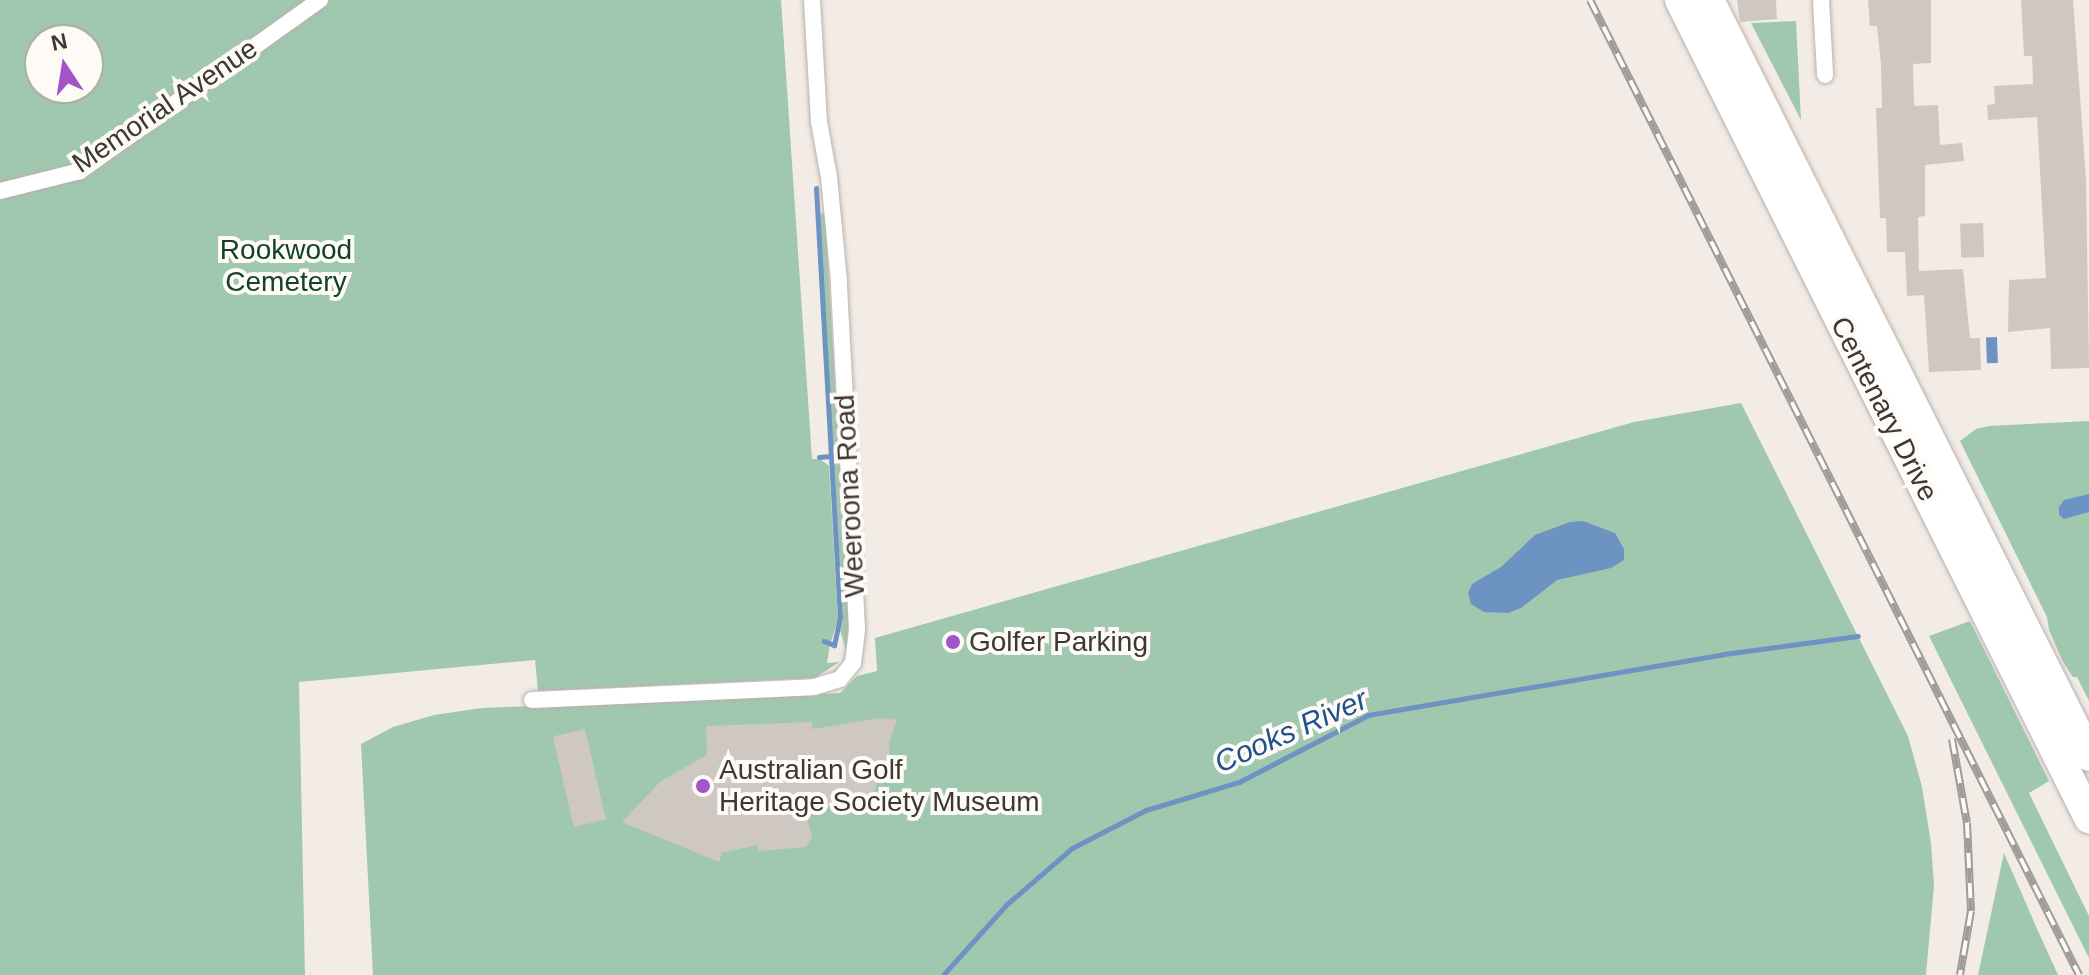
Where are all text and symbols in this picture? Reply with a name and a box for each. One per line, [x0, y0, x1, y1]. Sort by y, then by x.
north arrow [24, 24, 104, 104]
text: N [49, 28, 70, 56]
street label: Memorial Avenue [66, 31, 264, 181]
park label: Rookwood Cemetery [220, 233, 352, 299]
street label: Centenary Drive [1823, 311, 1945, 507]
street label: Weeroona Road [828, 394, 872, 598]
place label: Golfer Parking [969, 625, 1148, 659]
marker: Golfer Parking [944, 633, 962, 651]
water label: Cooks River [1209, 681, 1373, 781]
place label: Australian Golf Heritage Society Museum [719, 753, 1040, 819]
marker: Australian Golf Heritage Society Museum [694, 777, 712, 795]

